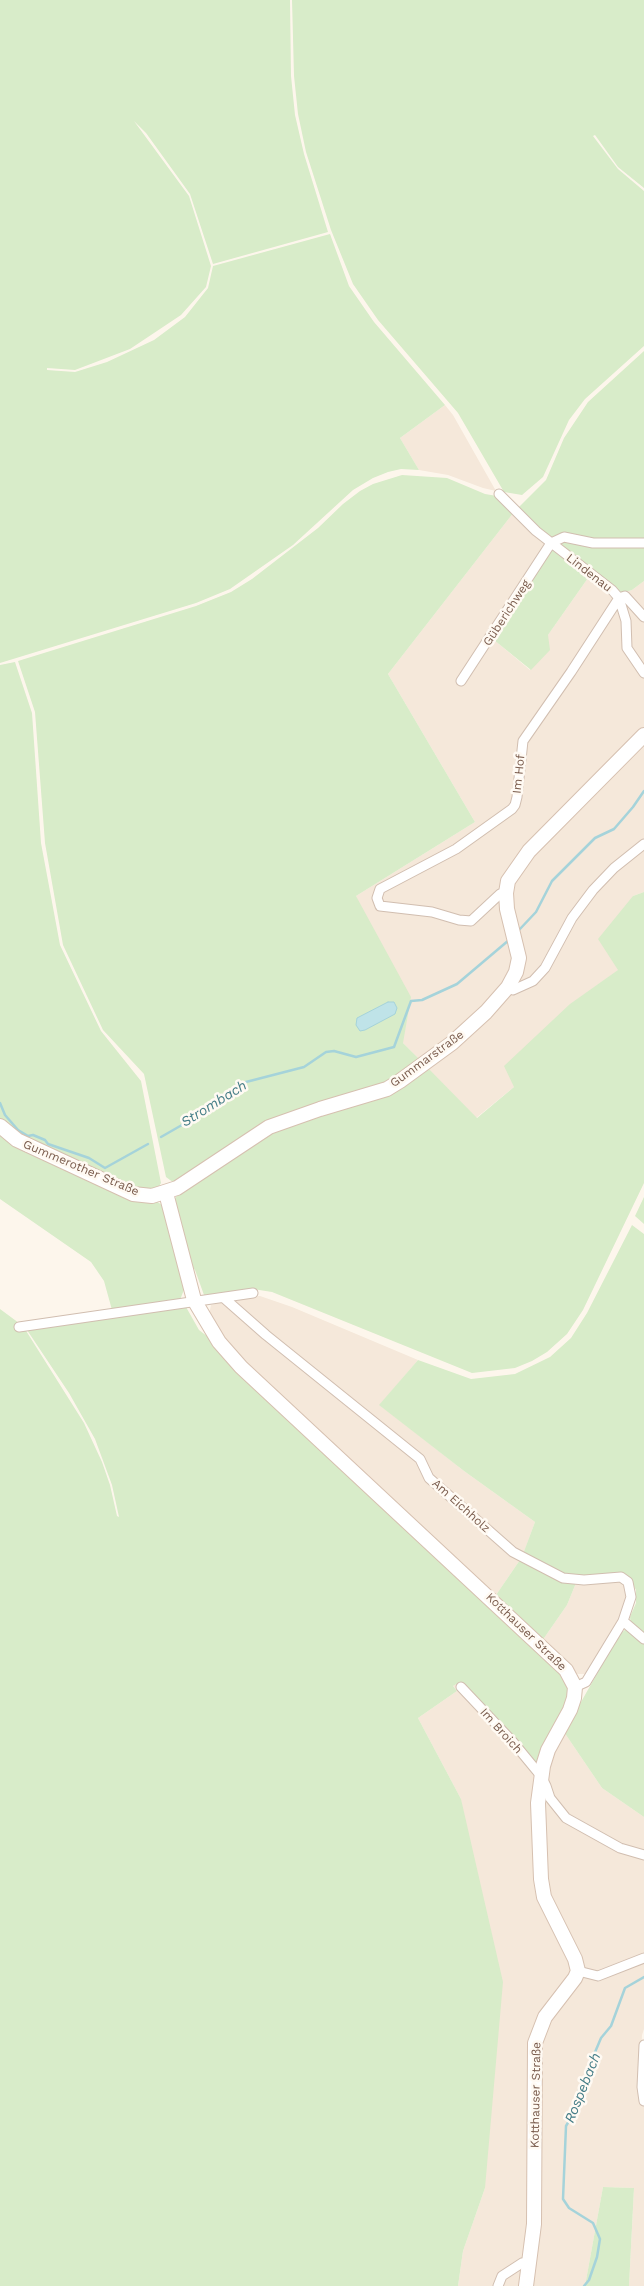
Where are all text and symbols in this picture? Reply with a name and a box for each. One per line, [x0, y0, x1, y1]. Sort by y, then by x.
street label: Lindenau [563, 551, 615, 595]
street label: Güberichweg [480, 577, 534, 649]
street label: Im Hof [510, 754, 528, 794]
street label: Gummarstraße [387, 1027, 467, 1091]
water label: Strombach [178, 1077, 250, 1131]
street label: Gummerother Straße [21, 1137, 141, 1199]
street label: Am Eichholz [429, 1476, 493, 1536]
street label: Kotthauser Straße [483, 1590, 569, 1674]
street label: Im Broich [477, 1705, 525, 1757]
street label: Kotthauser Straße [528, 2042, 544, 2148]
water label: Rospebach [561, 2051, 605, 2125]

